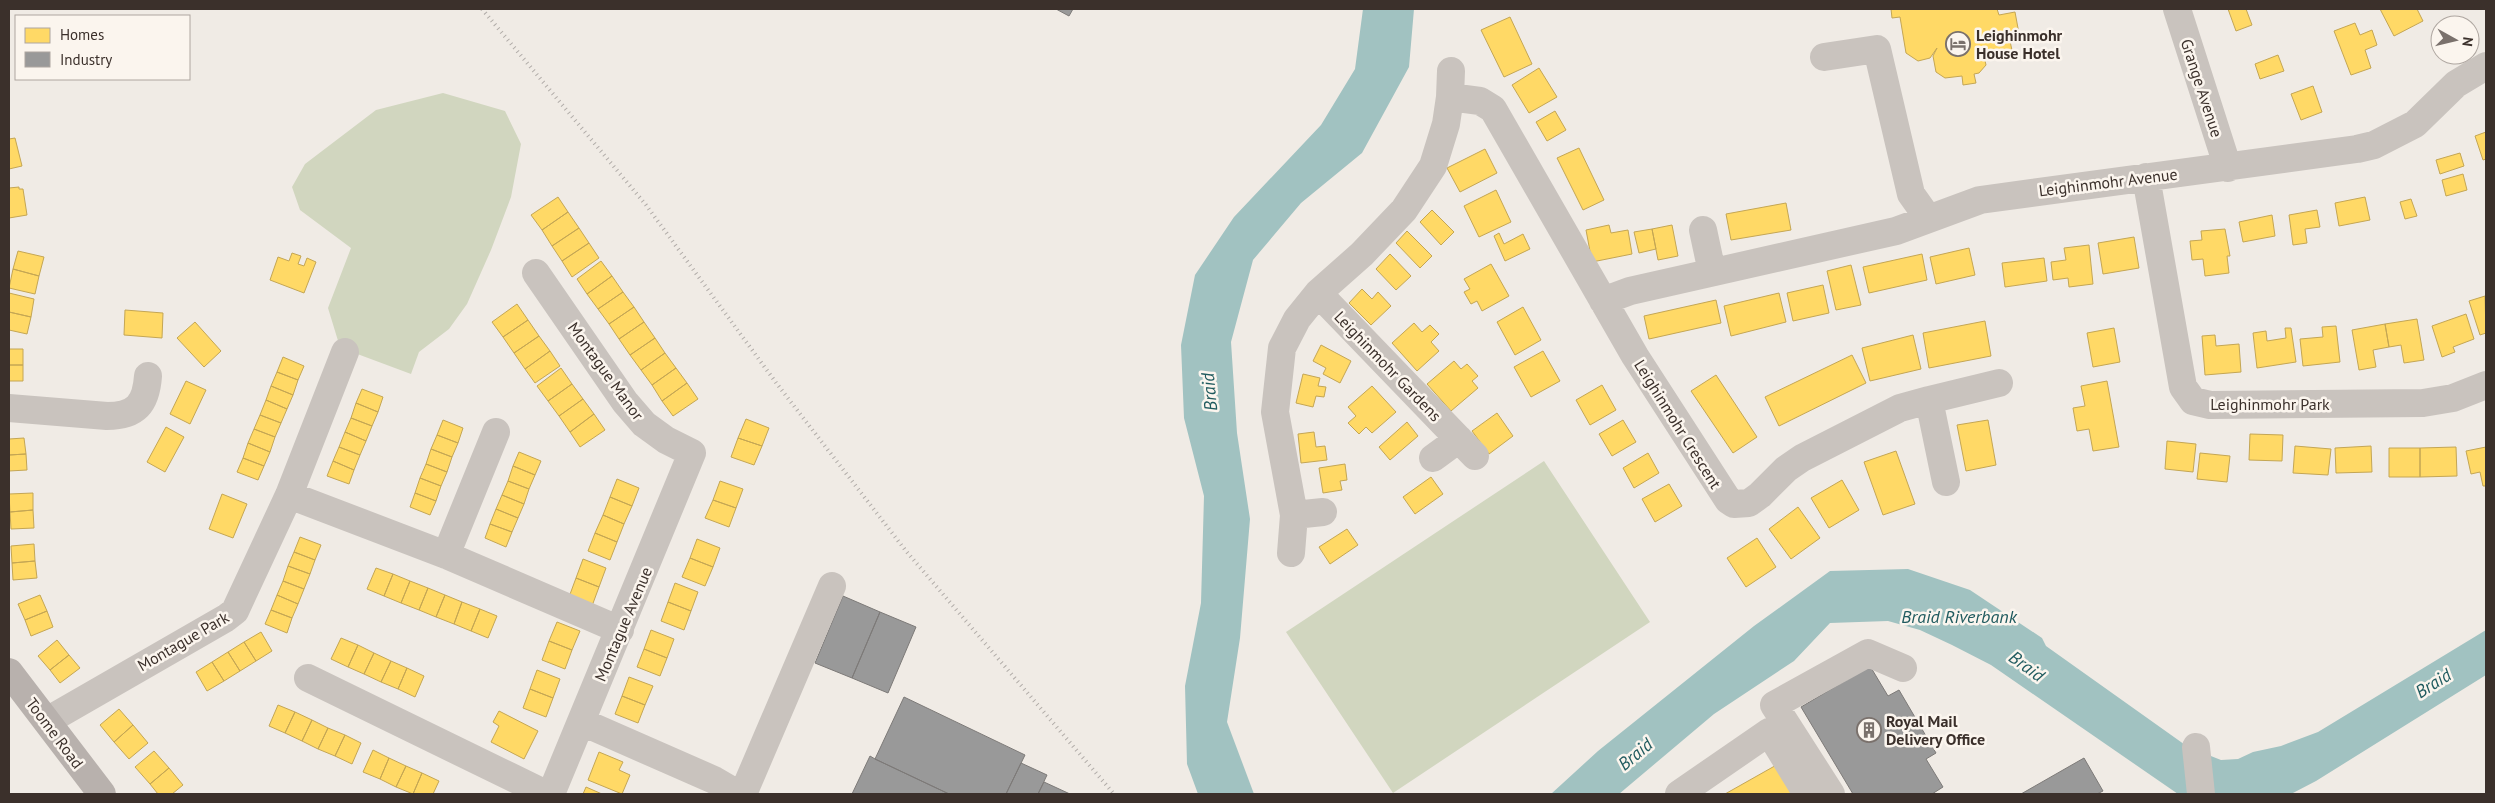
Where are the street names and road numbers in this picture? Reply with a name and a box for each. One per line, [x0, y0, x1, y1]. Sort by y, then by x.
street label: Grange Avenue [2177, 36, 2227, 140]
street label: Leighinmohr Avenue [2037, 164, 2179, 200]
street label: Leighinmohr Gardens [1330, 307, 1446, 425]
street label: Montague Manor [564, 318, 649, 424]
street label: Leighinmohr Crescent [1630, 356, 1726, 493]
street label: Leighinmohr Park [2210, 394, 2330, 414]
street label: Montague Avenue [590, 564, 656, 684]
street label: Montague Park [134, 607, 233, 675]
street label: Toome Road [22, 694, 88, 772]

